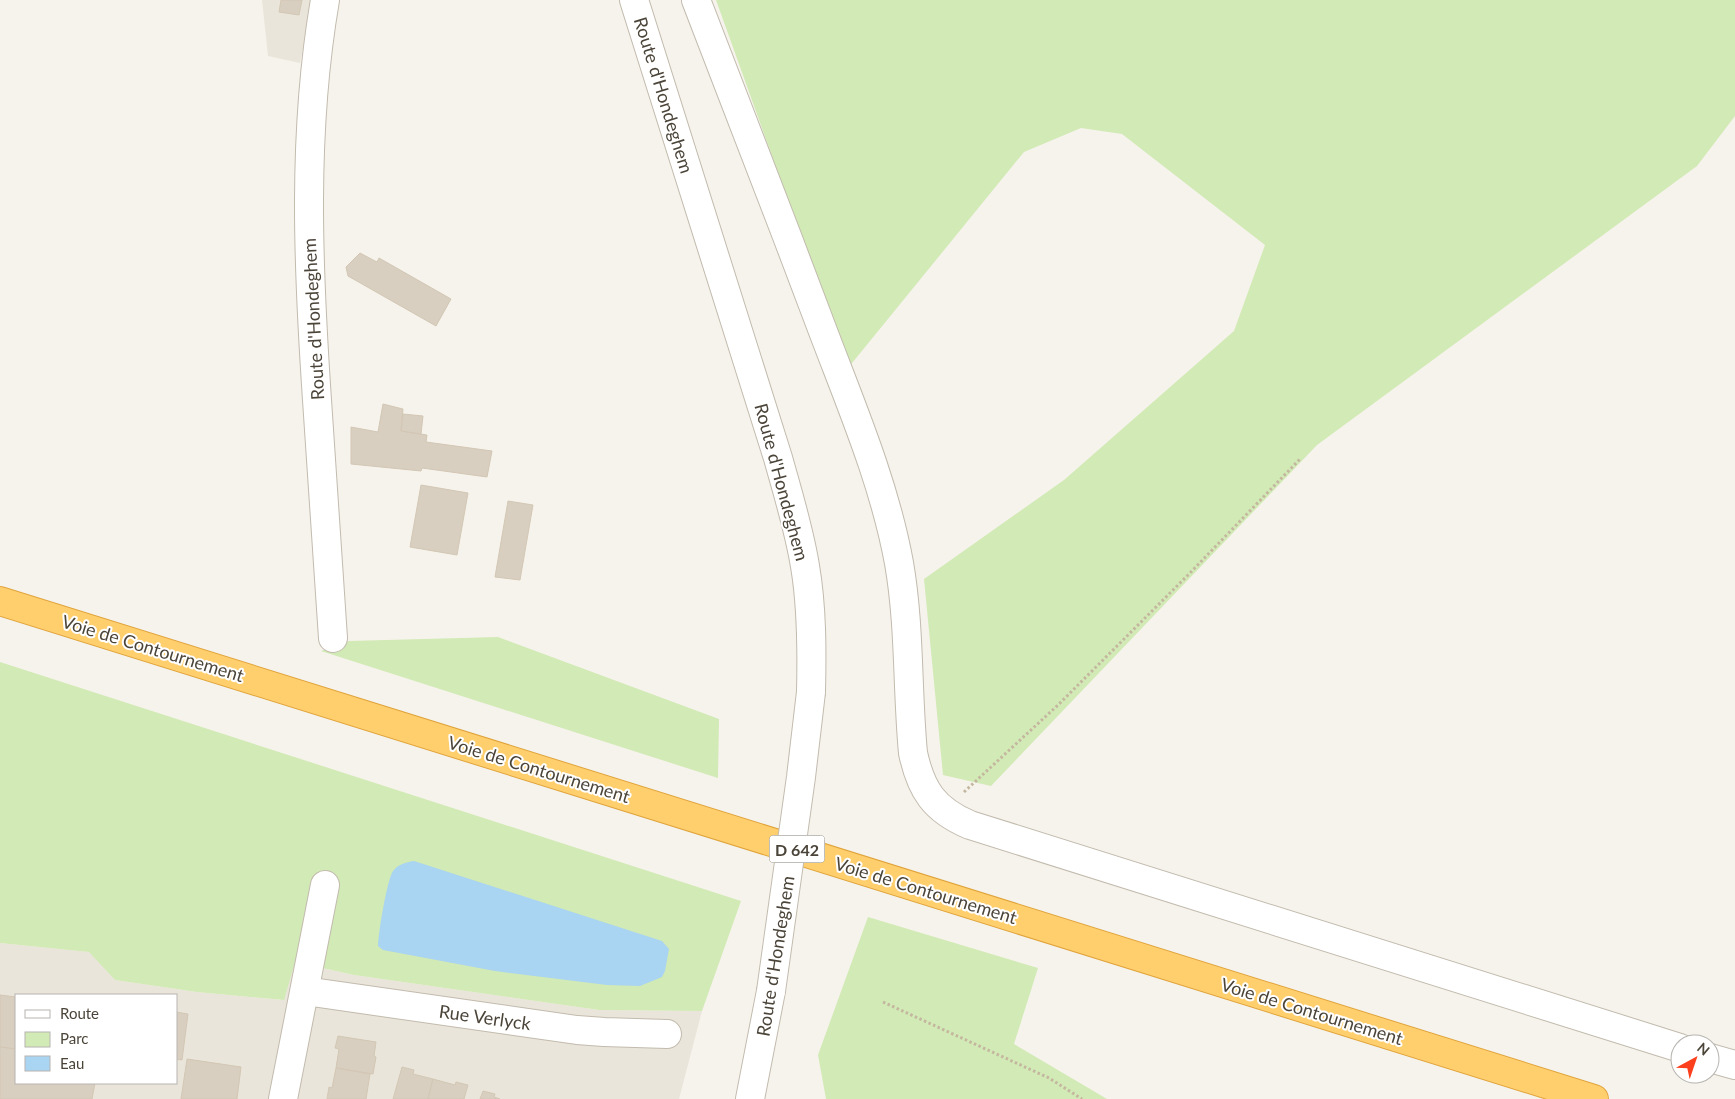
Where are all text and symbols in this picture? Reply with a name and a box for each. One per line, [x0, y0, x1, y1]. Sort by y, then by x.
street label: Route d'Hondeghem [630, 14, 698, 176]
street label: Route d'Hondeghem [298, 237, 328, 401]
street label: Route d'Hondeghem [750, 401, 814, 563]
street label: Voie de Contournement [59, 610, 247, 686]
street label: Voie de Contournement [445, 731, 633, 807]
road number: D 642 [770, 836, 824, 862]
street label: Voie de Contournement [832, 852, 1020, 928]
street label: Route d'Hondeghem [751, 874, 799, 1038]
street label: Voie de Contournement [1218, 973, 1406, 1049]
legend [15, 994, 178, 1084]
street label: Rue Verlyck [438, 1000, 533, 1034]
text: Route [60, 1004, 99, 1022]
text: Parc [60, 1029, 89, 1047]
north arrow [1670, 1034, 1720, 1084]
text: N [1694, 1039, 1713, 1059]
text: Eau [60, 1054, 84, 1072]

